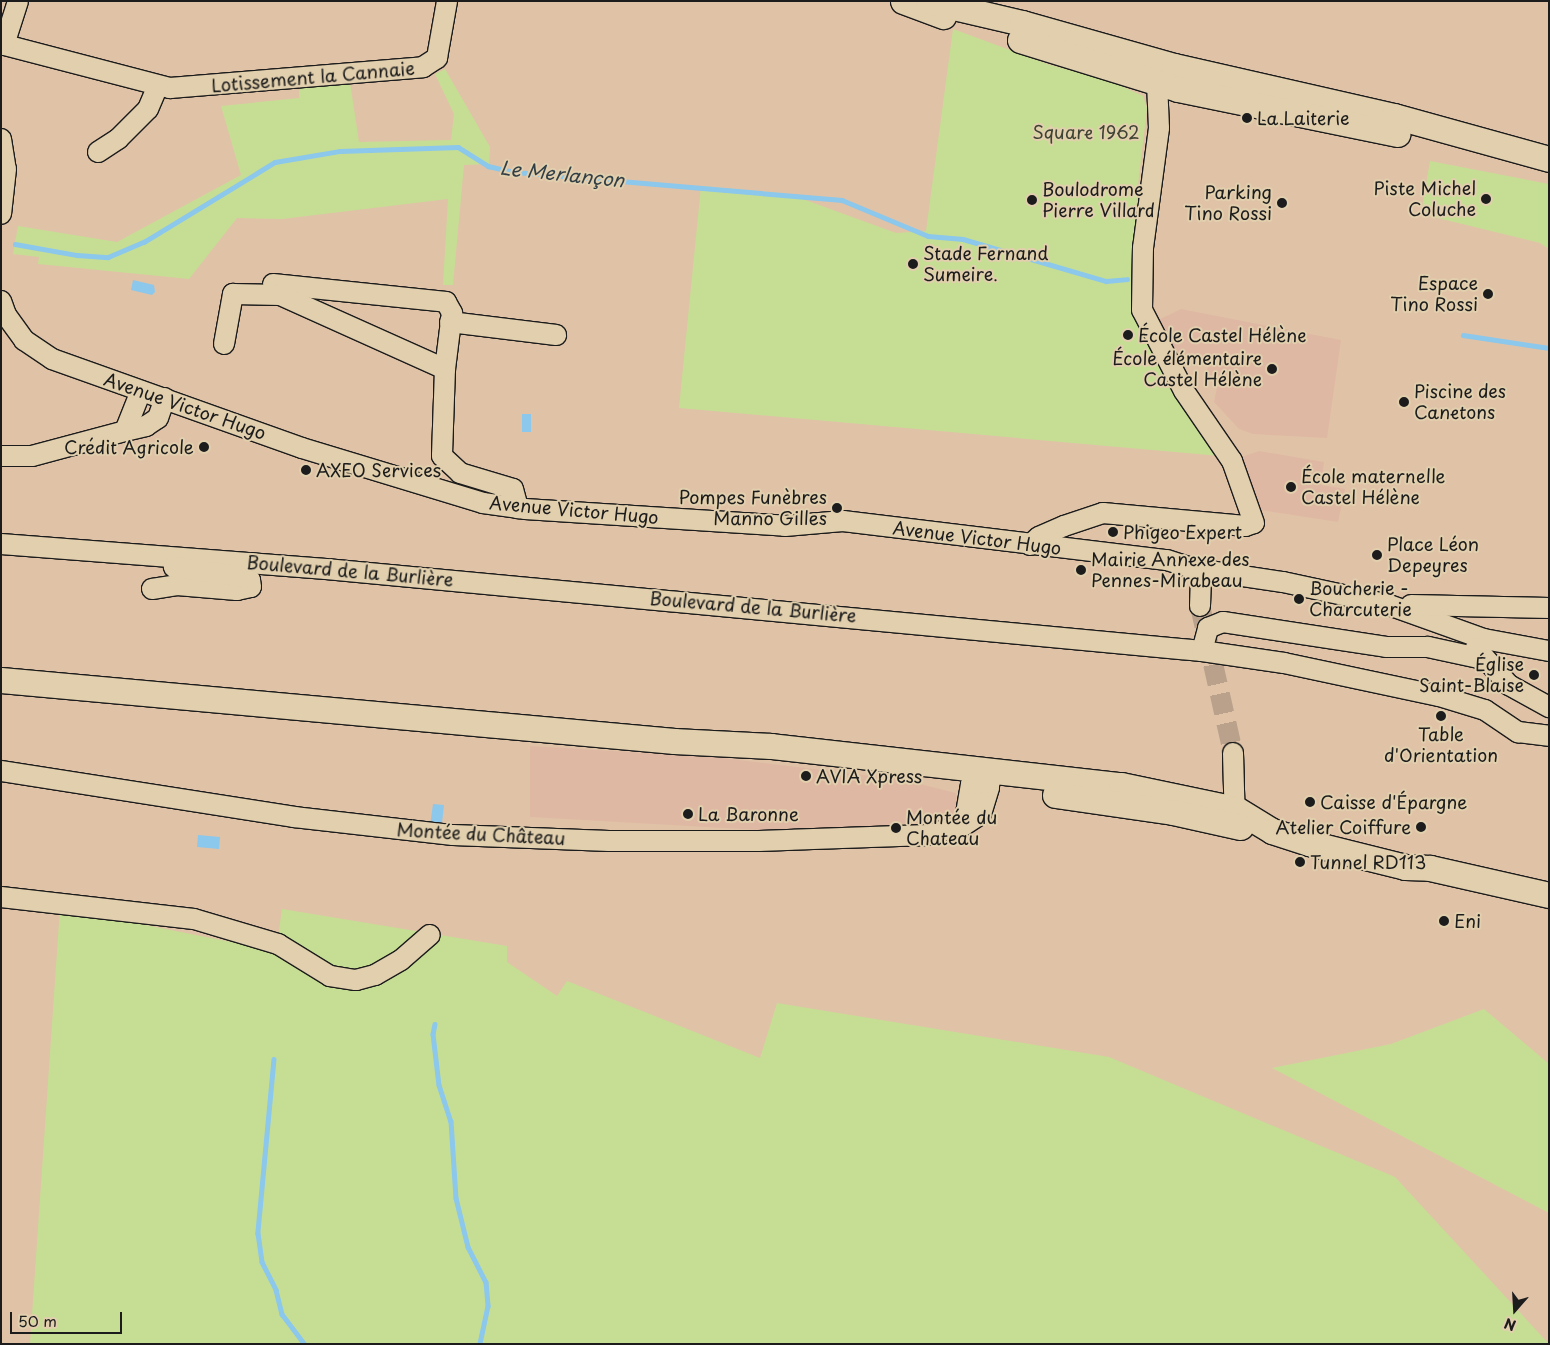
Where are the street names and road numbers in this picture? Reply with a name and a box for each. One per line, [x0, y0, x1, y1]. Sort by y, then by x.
street label: Lotissement la Cannaie [211, 57, 415, 97]
street label: Avenue Victor Hugo [101, 368, 269, 444]
street label: Avenue Victor Hugo [488, 492, 660, 528]
street label: Avenue Victor Hugo [891, 517, 1063, 559]
street label: Boulevard de la Burlière [245, 551, 455, 591]
street label: Boulevard de la Burlière [648, 587, 858, 627]
street label: Montée du Château [395, 819, 567, 849]

